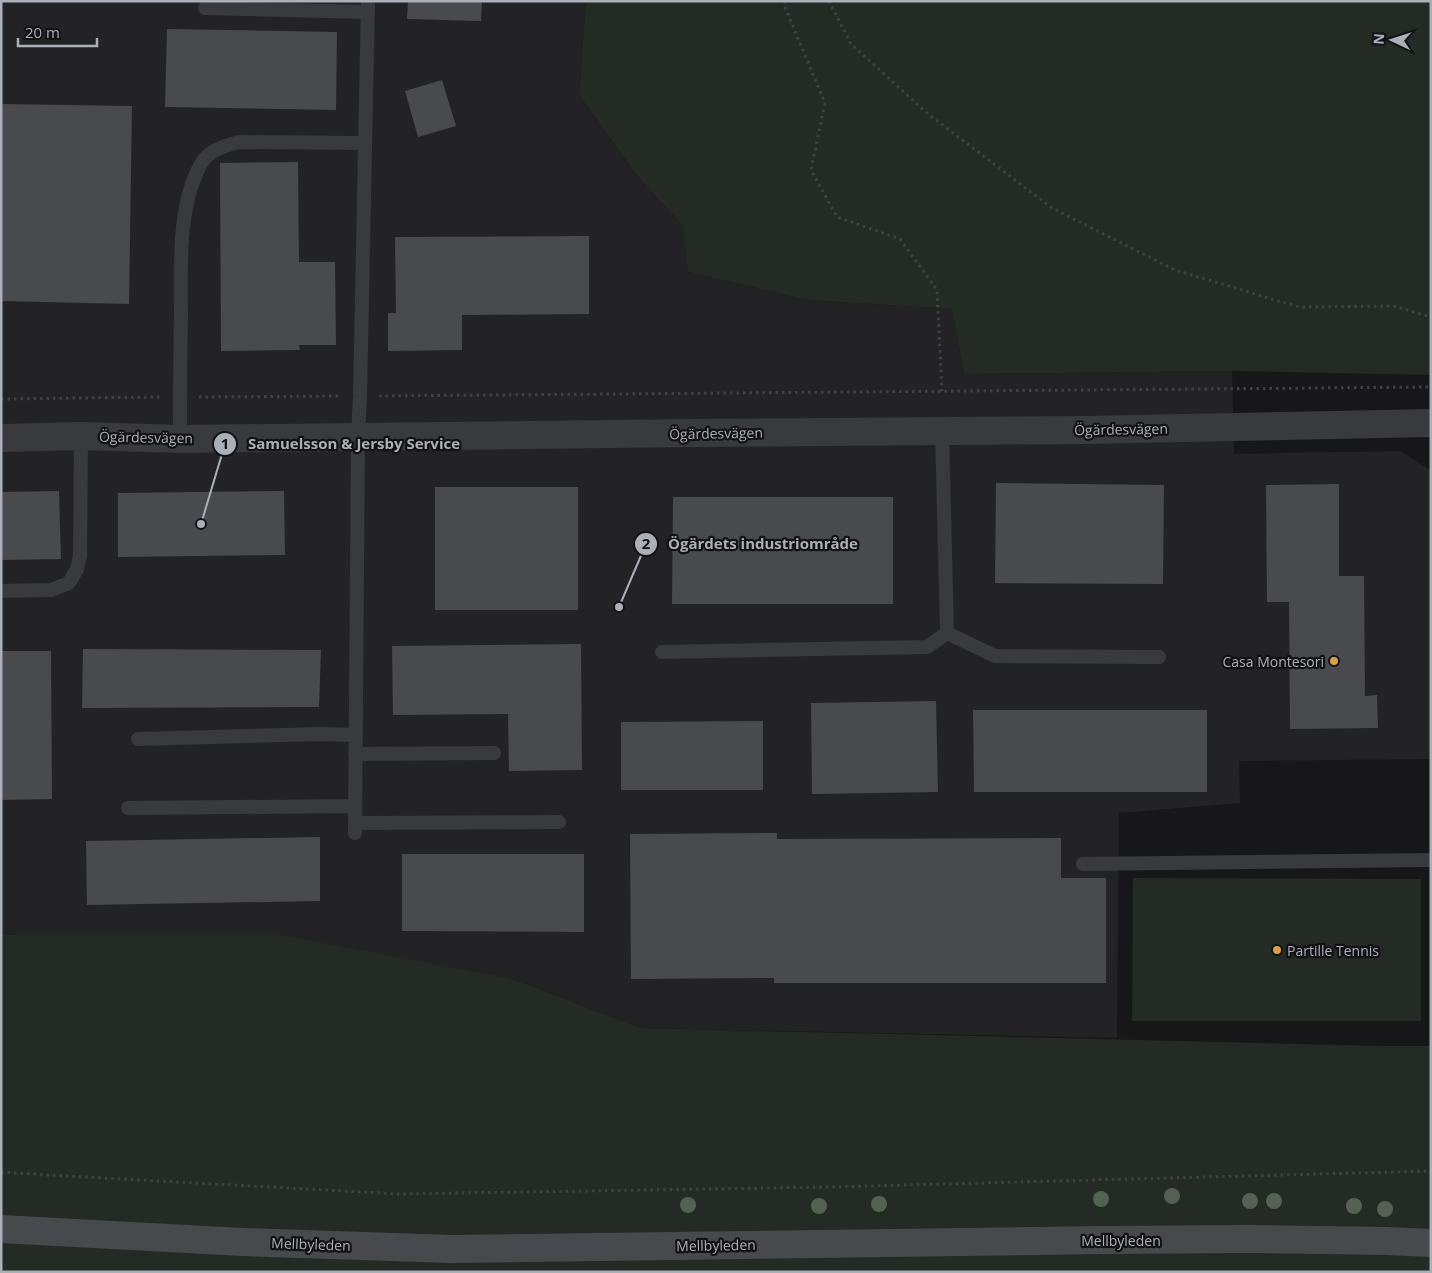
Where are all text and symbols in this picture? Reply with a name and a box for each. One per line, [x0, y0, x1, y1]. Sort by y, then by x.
scale bar [18, 15, 96, 47]
north arrow [1367, 15, 1417, 65]
text: 20 m [25, 22, 60, 42]
text: N [1369, 33, 1388, 45]
street label: Ögärdesvägen [1074, 419, 1168, 439]
street label: Ögärdesvägen [669, 423, 763, 443]
street label: Ögärdesvägen [99, 427, 193, 447]
callout: Samuelsson & Jersby Service [213, 429, 470, 459]
text: 1 [221, 433, 229, 453]
text: Samuelsson & Jersby Service [248, 433, 460, 453]
callout: Ögärdets industriområde [633, 529, 868, 559]
text: 2 [642, 533, 651, 553]
text: Ögärdets industriområde [668, 533, 858, 553]
place label: Casa Montesori [1223, 652, 1324, 671]
marker: Casa Montesori [1328, 655, 1340, 667]
place label: Partille Tennis [1287, 941, 1379, 960]
marker: Partille Tennis [1271, 944, 1283, 956]
street label: Mellbyleden [1081, 1231, 1161, 1250]
street label: Mellbyleden [271, 1233, 351, 1255]
street label: Mellbyleden [676, 1235, 756, 1255]

